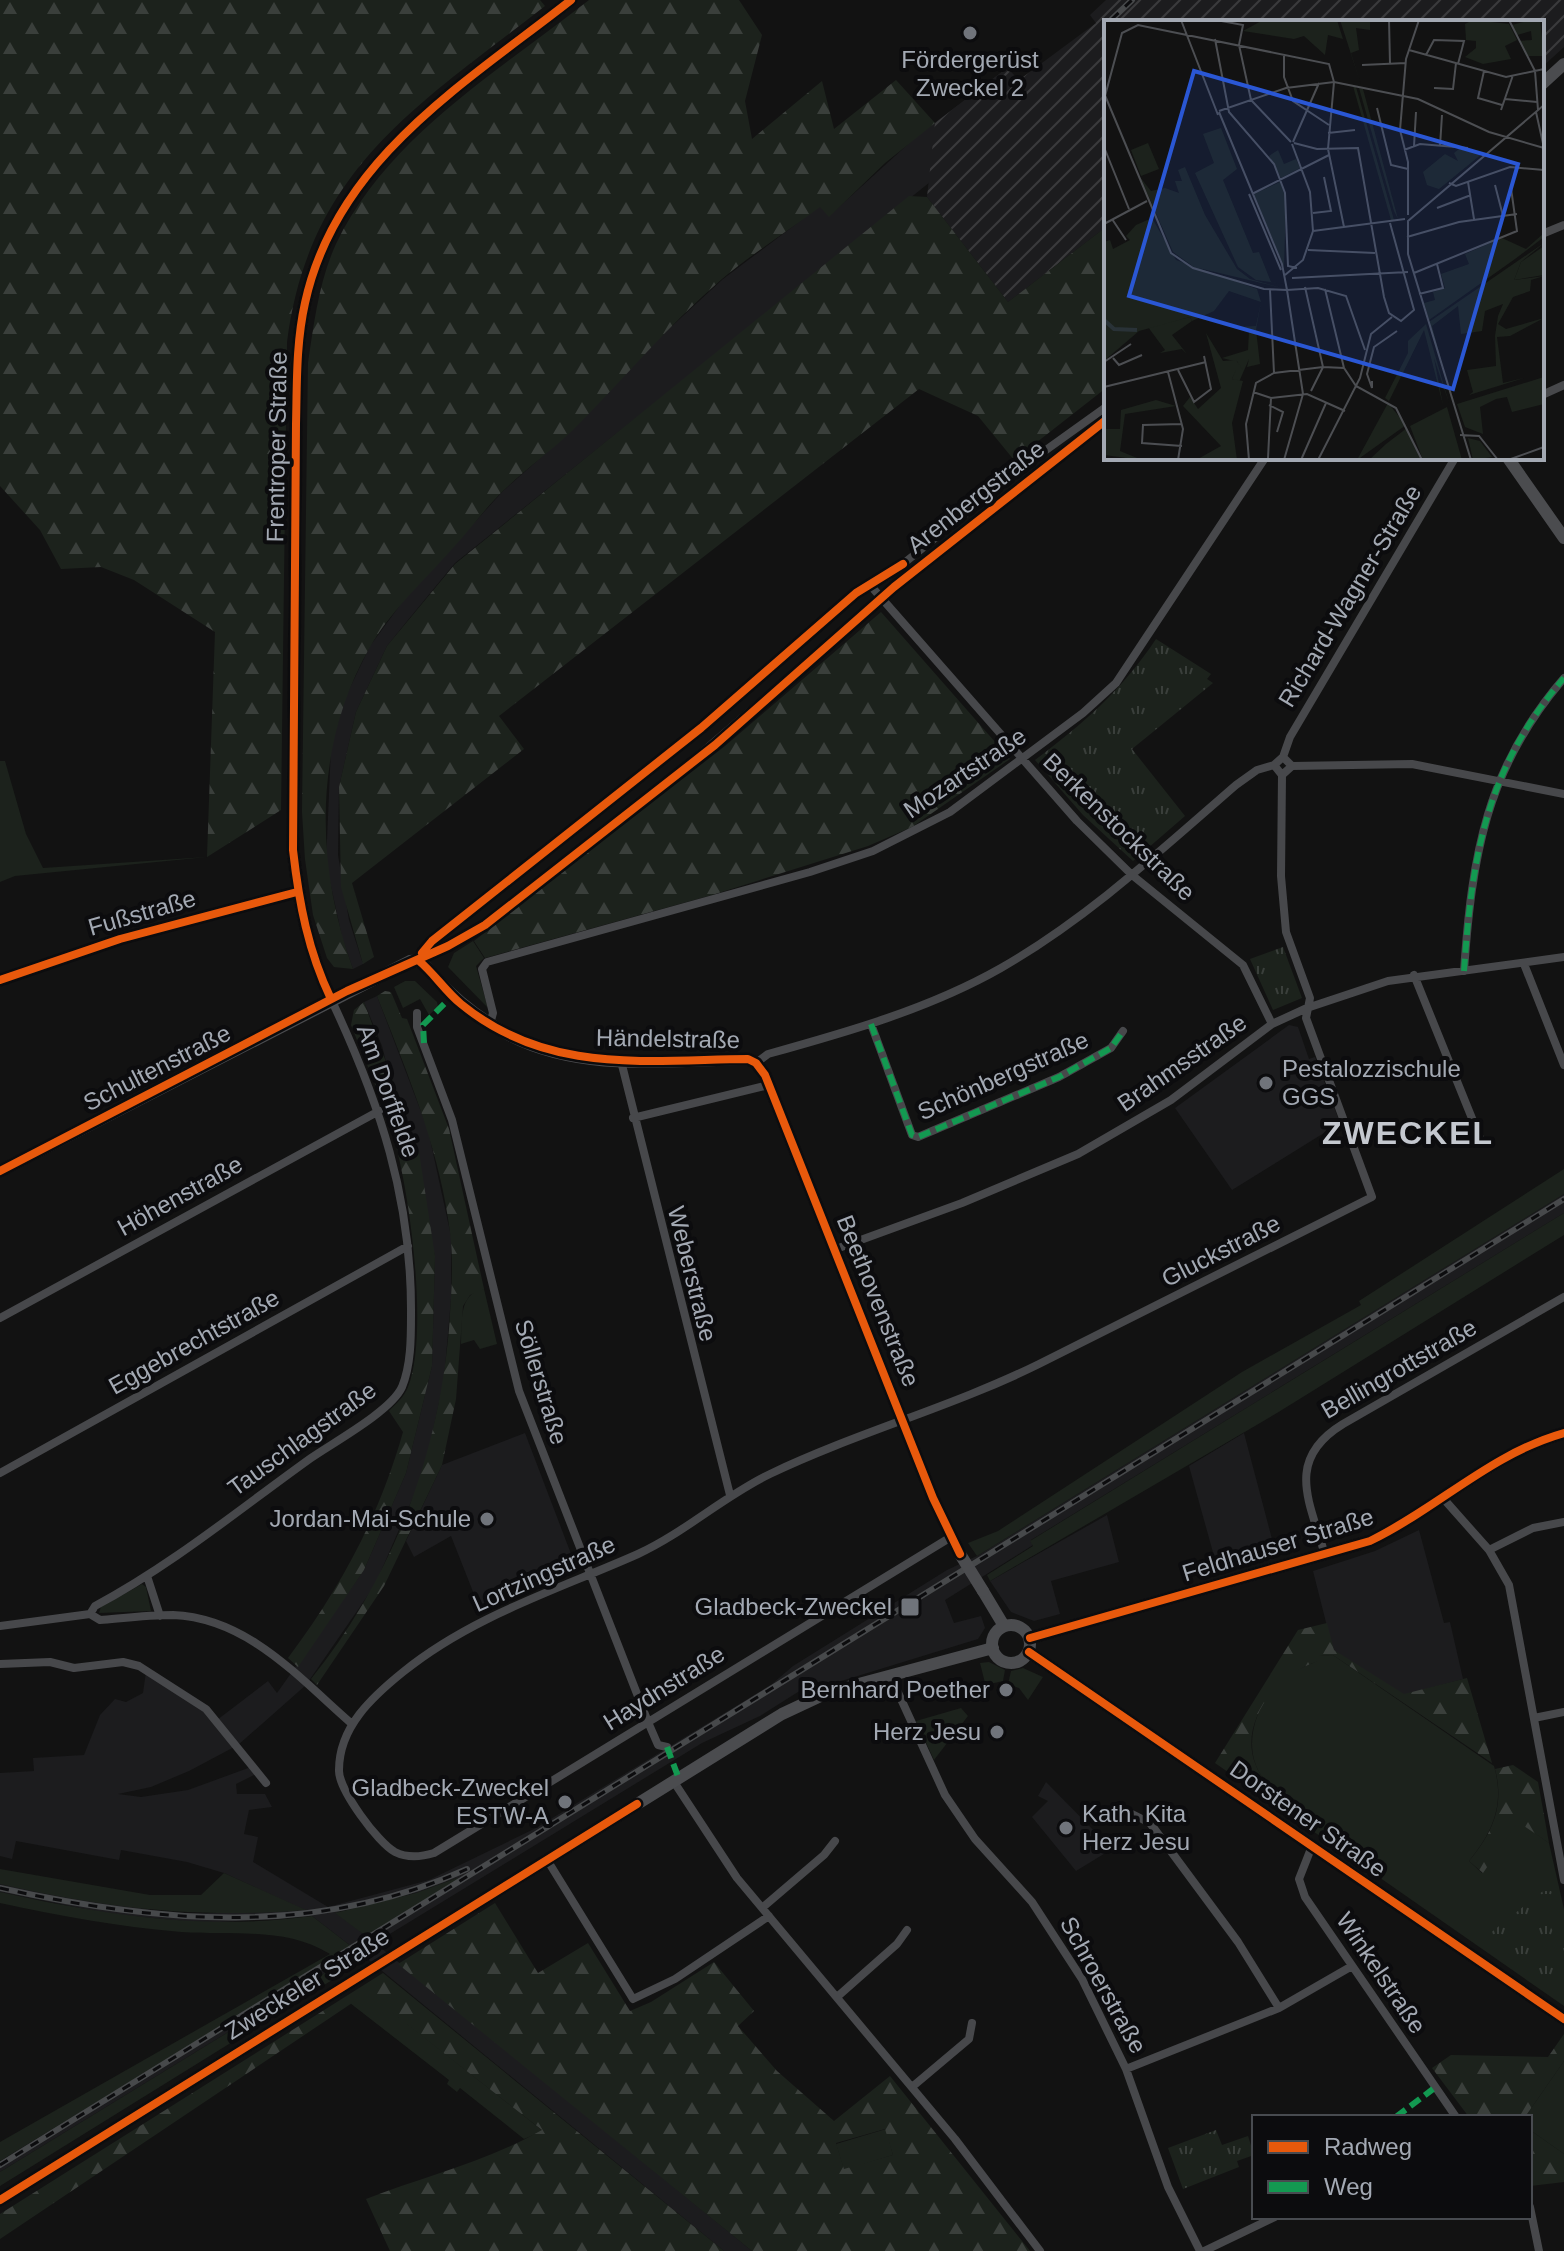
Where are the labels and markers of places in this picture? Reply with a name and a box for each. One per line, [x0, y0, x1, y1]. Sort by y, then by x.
marker: Fördergerüst Zweckel 2 [961, 24, 979, 42]
place label: Fördergerüst Zweckel 2 [901, 46, 1039, 101]
place label: Pestalozzischule GGS [1282, 1055, 1461, 1110]
marker: Pestalozzischule GGS [1257, 1074, 1275, 1092]
place label: Jordan-Mai-Schule [270, 1505, 471, 1532]
marker: Jordan-Mai-Schule [478, 1510, 496, 1528]
place label: Gladbeck-Zweckel [695, 1593, 892, 1620]
marker: Gladbeck-Zweckel [899, 1596, 921, 1618]
place label: Bernhard Poether [801, 1676, 990, 1703]
marker: Bernhard Poether [997, 1681, 1015, 1699]
place label: Herz Jesu [873, 1718, 981, 1745]
marker: Herz Jesu [988, 1723, 1006, 1741]
place label: Gladbeck-Zweckel ESTW-A [352, 1774, 549, 1829]
marker: Gladbeck-Zweckel ESTW-A [556, 1793, 574, 1811]
place label: Kath. Kita Herz Jesu [1082, 1800, 1190, 1855]
marker: Kath. Kita Herz Jesu [1057, 1819, 1075, 1837]

